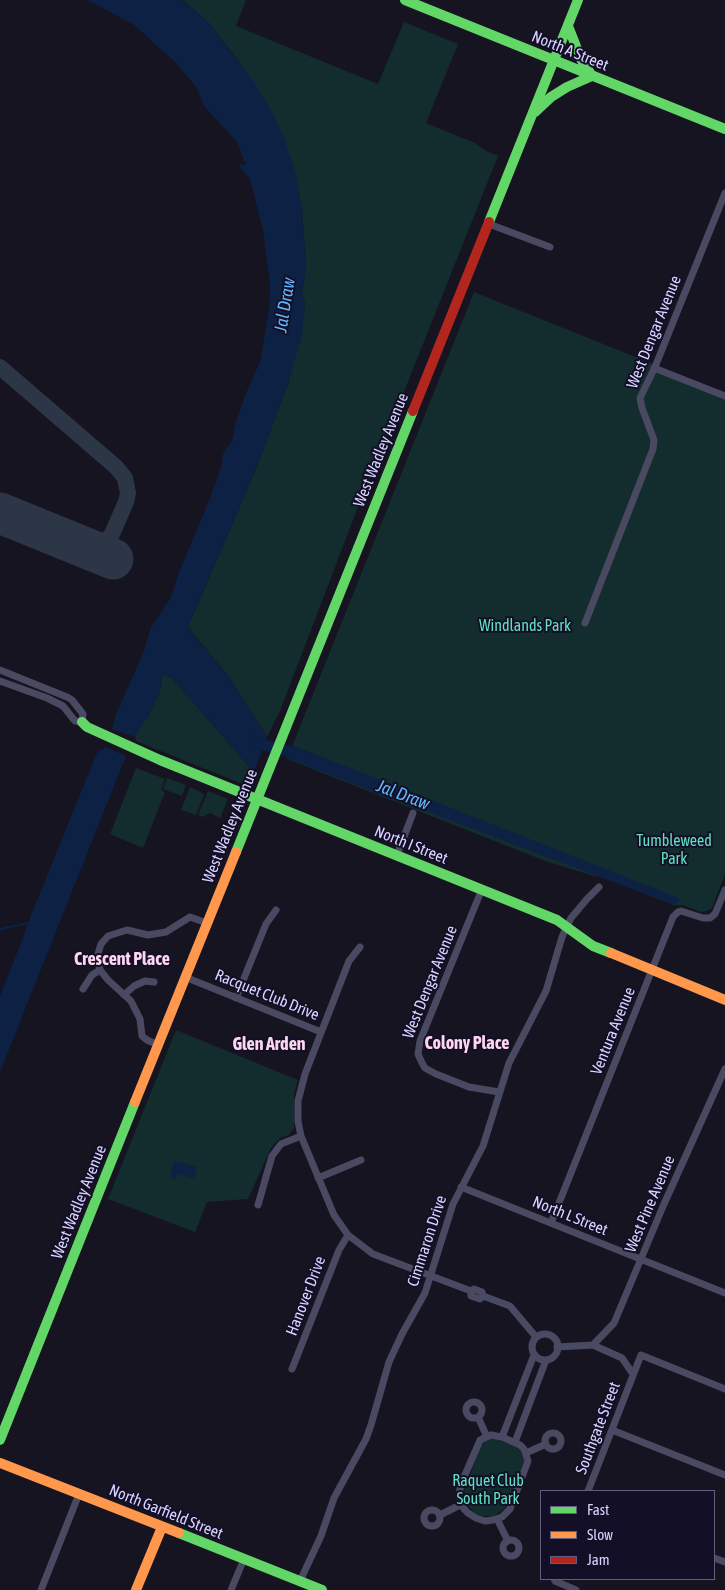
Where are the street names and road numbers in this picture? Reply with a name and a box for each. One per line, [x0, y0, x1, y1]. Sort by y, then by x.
street label: North A Street [529, 27, 611, 75]
street label: West Dengar Avenue [623, 273, 685, 391]
street label: West Wadley Avenue [349, 390, 413, 510]
street label: West Wadley Avenue [198, 766, 262, 886]
street label: North I Street [371, 822, 451, 868]
street label: West Dengar Avenue [399, 923, 461, 1041]
street label: Racquet Club Drive [212, 965, 322, 1025]
street label: Ventura Avenue [587, 984, 639, 1078]
street label: West Wadley Avenue [47, 1142, 111, 1262]
street label: West Pine Avenue [621, 1153, 679, 1255]
street label: North L Street [530, 1192, 610, 1240]
street label: Cimmaron Drive [403, 1193, 451, 1289]
street label: Hanover Drive [282, 1254, 330, 1338]
street label: Southgate Street [572, 1379, 624, 1477]
street label: North Garfield Street [106, 1480, 226, 1544]

